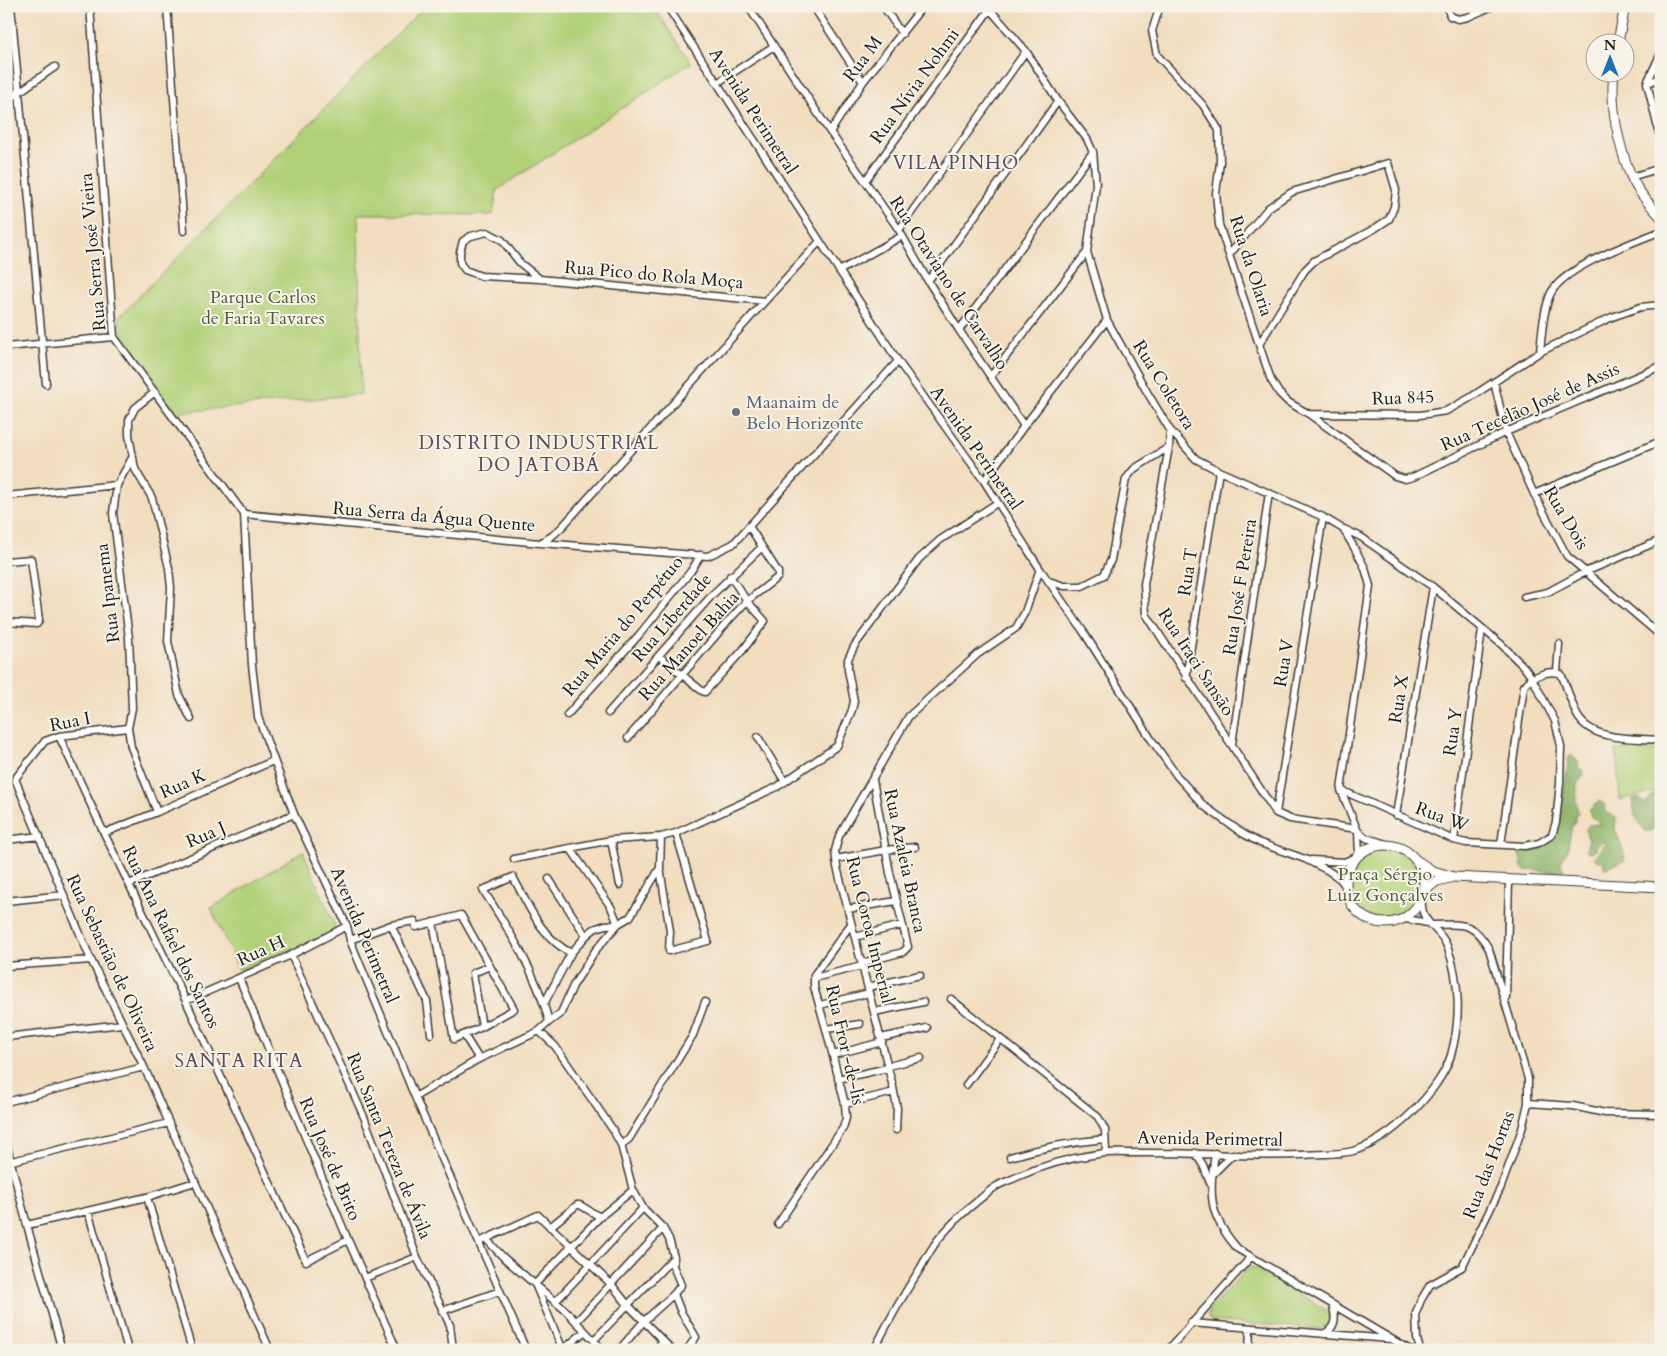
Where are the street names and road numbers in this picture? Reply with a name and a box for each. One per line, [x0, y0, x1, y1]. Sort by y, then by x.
street label: Rua Nívia Nohmi [865, 23, 965, 149]
street label: Rua M [837, 31, 889, 87]
street label: Avenida Perimetral [703, 43, 803, 179]
street label: Rua Serra José Vieira [74, 172, 112, 332]
street label: Rua Otaviano de Carvalho [883, 191, 1015, 375]
street label: Rua da Olaria [1223, 212, 1279, 320]
street label: Rua Pico do Rola Moça [563, 255, 745, 295]
street label: Rua Coletora [1127, 336, 1201, 435]
street label: Rua Tecelão José de Assis [1437, 356, 1623, 458]
street label: Avenida Perimetral [924, 381, 1028, 515]
street label: Rua 845 [1371, 384, 1435, 412]
street label: Rua Dois [1537, 481, 1595, 555]
street label: Rua Serra da Água Quente [332, 496, 536, 538]
street label: Rua José F Pereira [1217, 517, 1263, 657]
street label: Rua Ipanema [89, 542, 126, 644]
street label: Rua T [1172, 546, 1204, 598]
street label: Rua Maria do Perpétuo [557, 550, 689, 702]
street label: Rua Liberdade [626, 568, 718, 668]
street label: Rua Manoel Bahia [633, 585, 745, 706]
street label: Rua Iraci Sansão [1152, 603, 1240, 721]
street label: Rua V [1268, 636, 1300, 689]
street label: Rua X [1383, 672, 1415, 725]
street label: Rua I [47, 706, 93, 738]
street label: Rua Y [1437, 706, 1469, 758]
street label: Rua K [156, 763, 211, 805]
street label: Rua Azaleia Branca [878, 787, 933, 936]
street label: Rua W [1412, 796, 1472, 838]
street label: Rua J [182, 815, 230, 855]
street label: Rua Ana Rafael dos Santos [116, 841, 226, 1033]
street label: Rua Coroa Imperial [840, 854, 900, 1006]
street label: Avenida Perimetral [324, 863, 404, 1007]
street label: Rua Sebastião de Oliveira [60, 870, 164, 1056]
street label: Rua H [233, 929, 289, 973]
street label: Rua Fror -de-lis [819, 983, 871, 1107]
street label: Rua Santa Tereza de Ávila [340, 1049, 438, 1243]
street label: Rua José de Brito [293, 1094, 367, 1225]
street label: Rua das Hortas [1457, 1107, 1521, 1223]
street label: Avenida Perimetral [1137, 1125, 1284, 1153]

